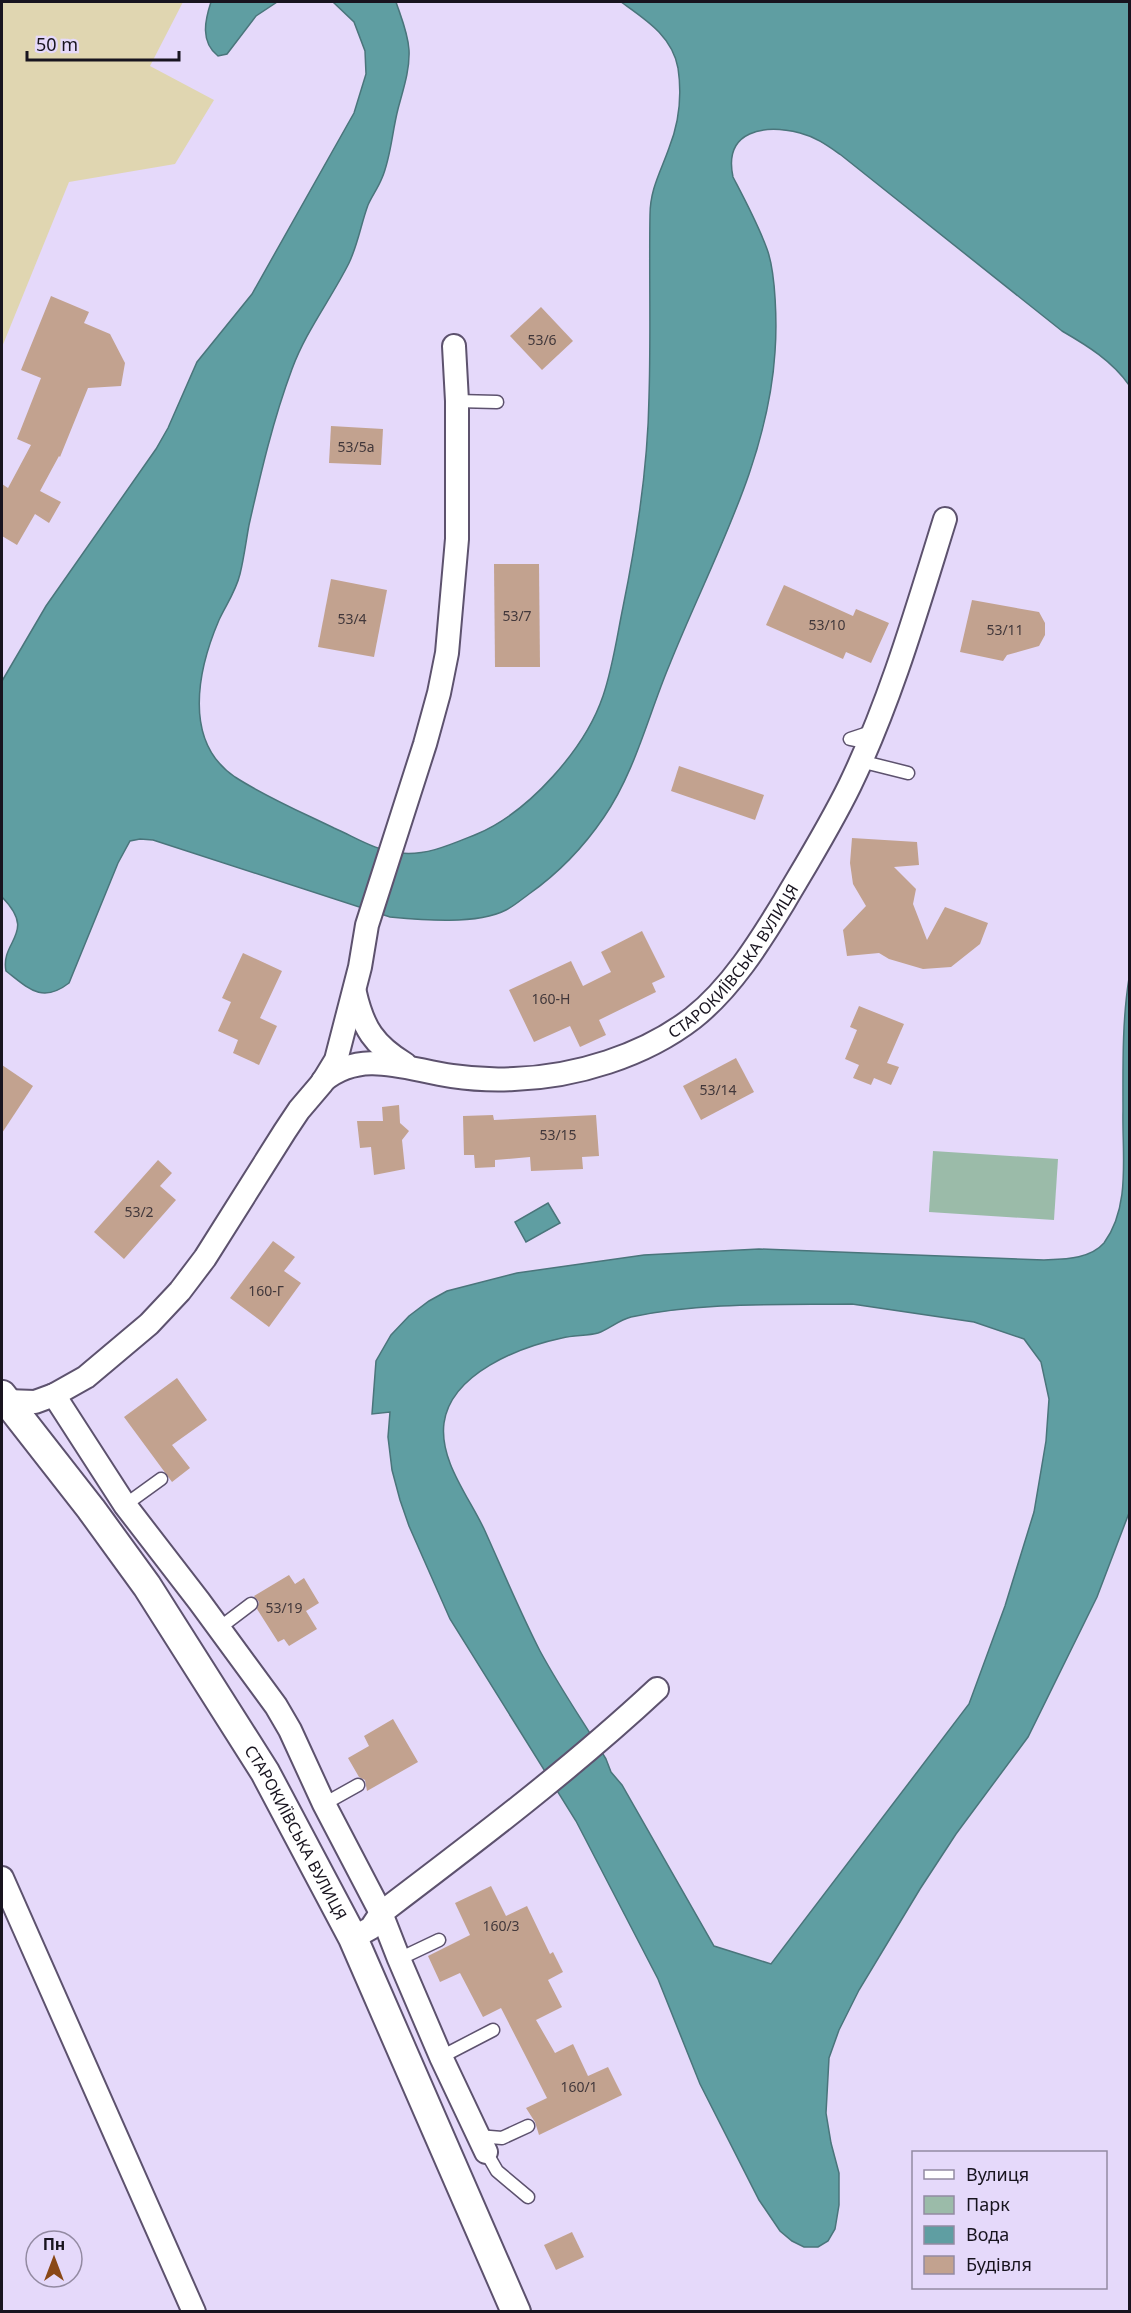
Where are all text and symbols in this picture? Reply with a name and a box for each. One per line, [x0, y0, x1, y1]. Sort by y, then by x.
scale bar [27, 24, 178, 62]
text: 50 m [36, 32, 78, 56]
house number: 53/6 [527, 330, 557, 349]
house number: 53/5а [337, 437, 375, 456]
house number: 53/7 [502, 606, 532, 625]
house number: 53/4 [337, 609, 367, 628]
house number: 53/10 [808, 615, 846, 634]
house number: 53/11 [986, 620, 1024, 639]
street label: СТАРОКИЇВСЬКА ВУЛИЦЯ [664, 880, 803, 1043]
house number: 160-Н [532, 989, 570, 1008]
house number: 53/14 [699, 1080, 737, 1099]
house number: 53/15 [539, 1125, 577, 1144]
house number: 53/2 [124, 1202, 154, 1221]
house number: 160-Г [248, 1281, 284, 1300]
house number: 53/19 [265, 1598, 303, 1617]
street label: СТАРОКИЇВСЬКА ВУЛИЦЯ [240, 1741, 352, 1924]
house number: 160/3 [482, 1916, 520, 1935]
house number: 160/1 [560, 2077, 598, 2096]
legend [912, 2151, 1107, 2289]
text: Вулиця [966, 2162, 1029, 2186]
text: Парк [966, 2192, 1010, 2216]
text: Вода [966, 2222, 1009, 2246]
north arrow [24, 2229, 84, 2289]
text: Пн [43, 2233, 65, 2255]
text: Будівля [966, 2252, 1032, 2276]

